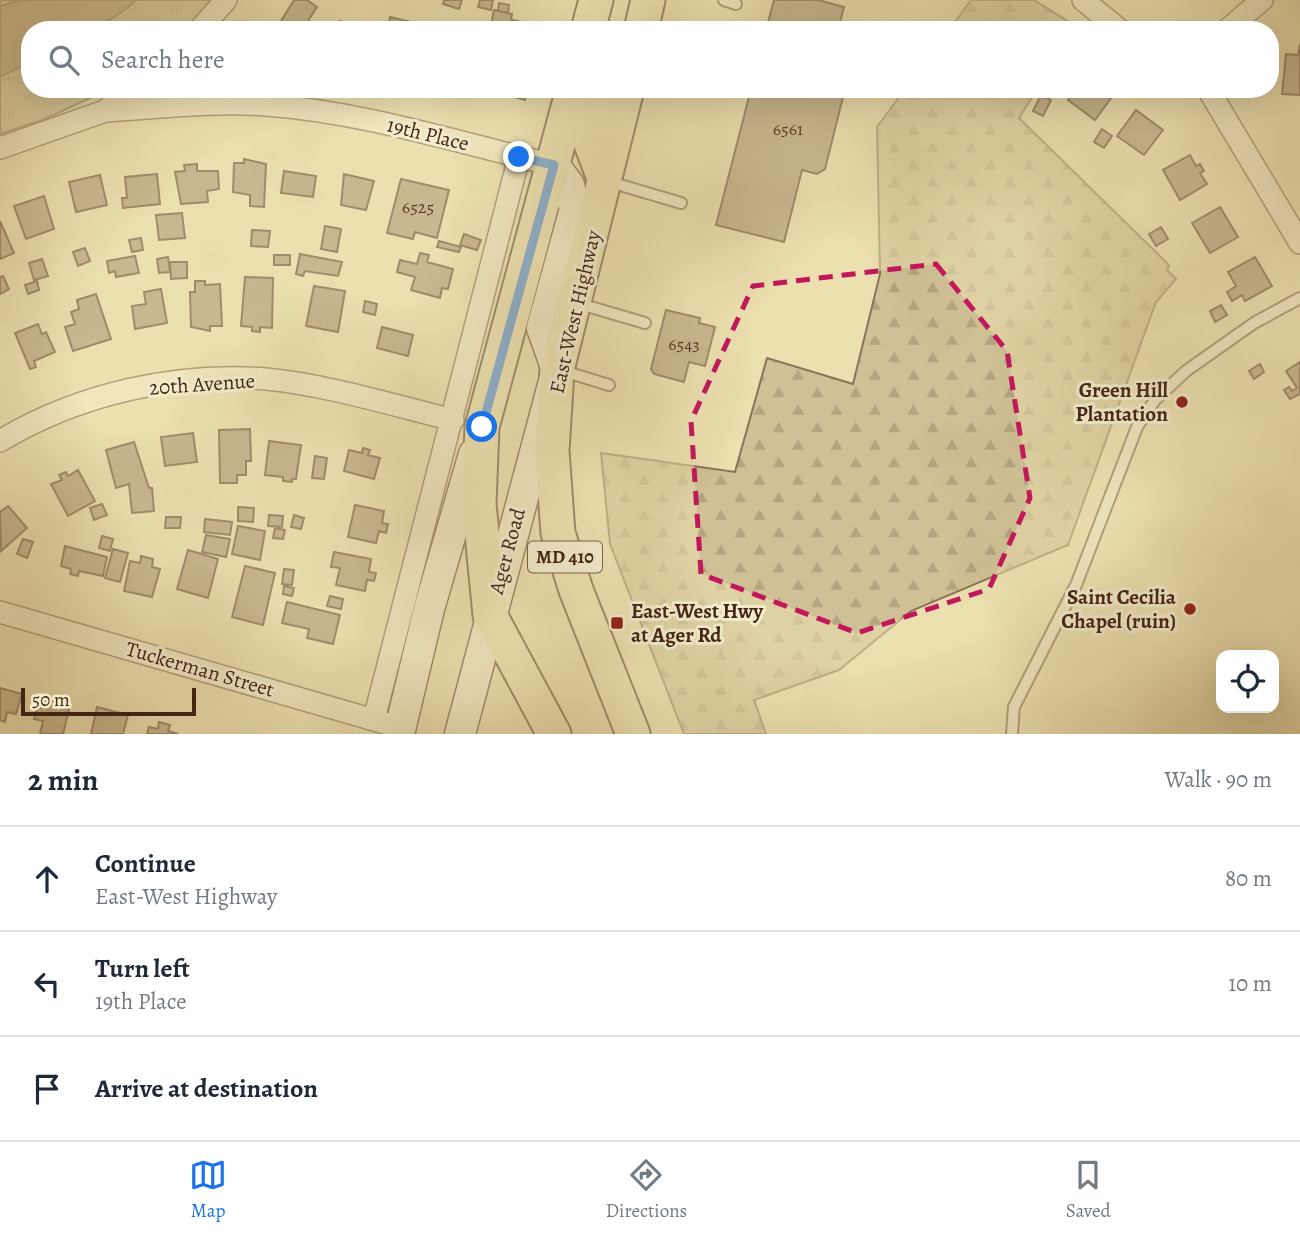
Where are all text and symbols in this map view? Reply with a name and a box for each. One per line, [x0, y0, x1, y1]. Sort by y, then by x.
search box [21, 21, 1279, 98]
icon: search [45, 41, 83, 79]
text: Search here [101, 42, 225, 77]
street label: 19th Place [384, 110, 472, 158]
house number: 6561 [773, 117, 803, 141]
route end [503, 141, 534, 172]
house number: 6525 [402, 195, 434, 219]
street label: East-West Highway [543, 227, 608, 396]
house number: 6543 [668, 332, 700, 356]
street label: 20th Avenue [148, 366, 256, 402]
place label: Green Hill Plantation [1076, 376, 1168, 428]
marker: Green Hill Plantation [1174, 394, 1190, 410]
route start [466, 411, 497, 442]
street label: Ager Road [482, 504, 532, 598]
road number: MD 410 [528, 542, 602, 572]
place label: Saint Cecilia Chapel (ruin) [1061, 583, 1177, 635]
place label: East-West Hwy at Ager Rd [631, 597, 764, 649]
marker: Saint Cecilia Chapel (ruin) [1182, 601, 1198, 617]
marker: East-West Hwy at Ager Rd [609, 615, 625, 631]
street label: Tuckerman Street [123, 634, 278, 704]
map controls [1216, 650, 1279, 713]
button: locate [1216, 650, 1279, 713]
scale bar [21, 685, 196, 717]
text: 50 m [32, 687, 70, 713]
text: 2 min [28, 760, 98, 800]
text: Walk · 90 m [1165, 764, 1272, 795]
text: Continue [95, 846, 196, 881]
icon: ahead [28, 860, 66, 898]
text: 80 m [1225, 863, 1272, 894]
text: East-West Highway [95, 881, 277, 912]
text: Turn left [95, 951, 190, 986]
icon: left [28, 965, 66, 1003]
text: 10 m [1228, 968, 1272, 999]
text: 19th Place [95, 986, 186, 1017]
icon: arrive [28, 1070, 66, 1108]
text: Arrive at destination [95, 1071, 318, 1106]
tab: Map [189, 1156, 227, 1224]
tab: Directions [606, 1156, 687, 1224]
tab: Saved [1066, 1156, 1111, 1224]

